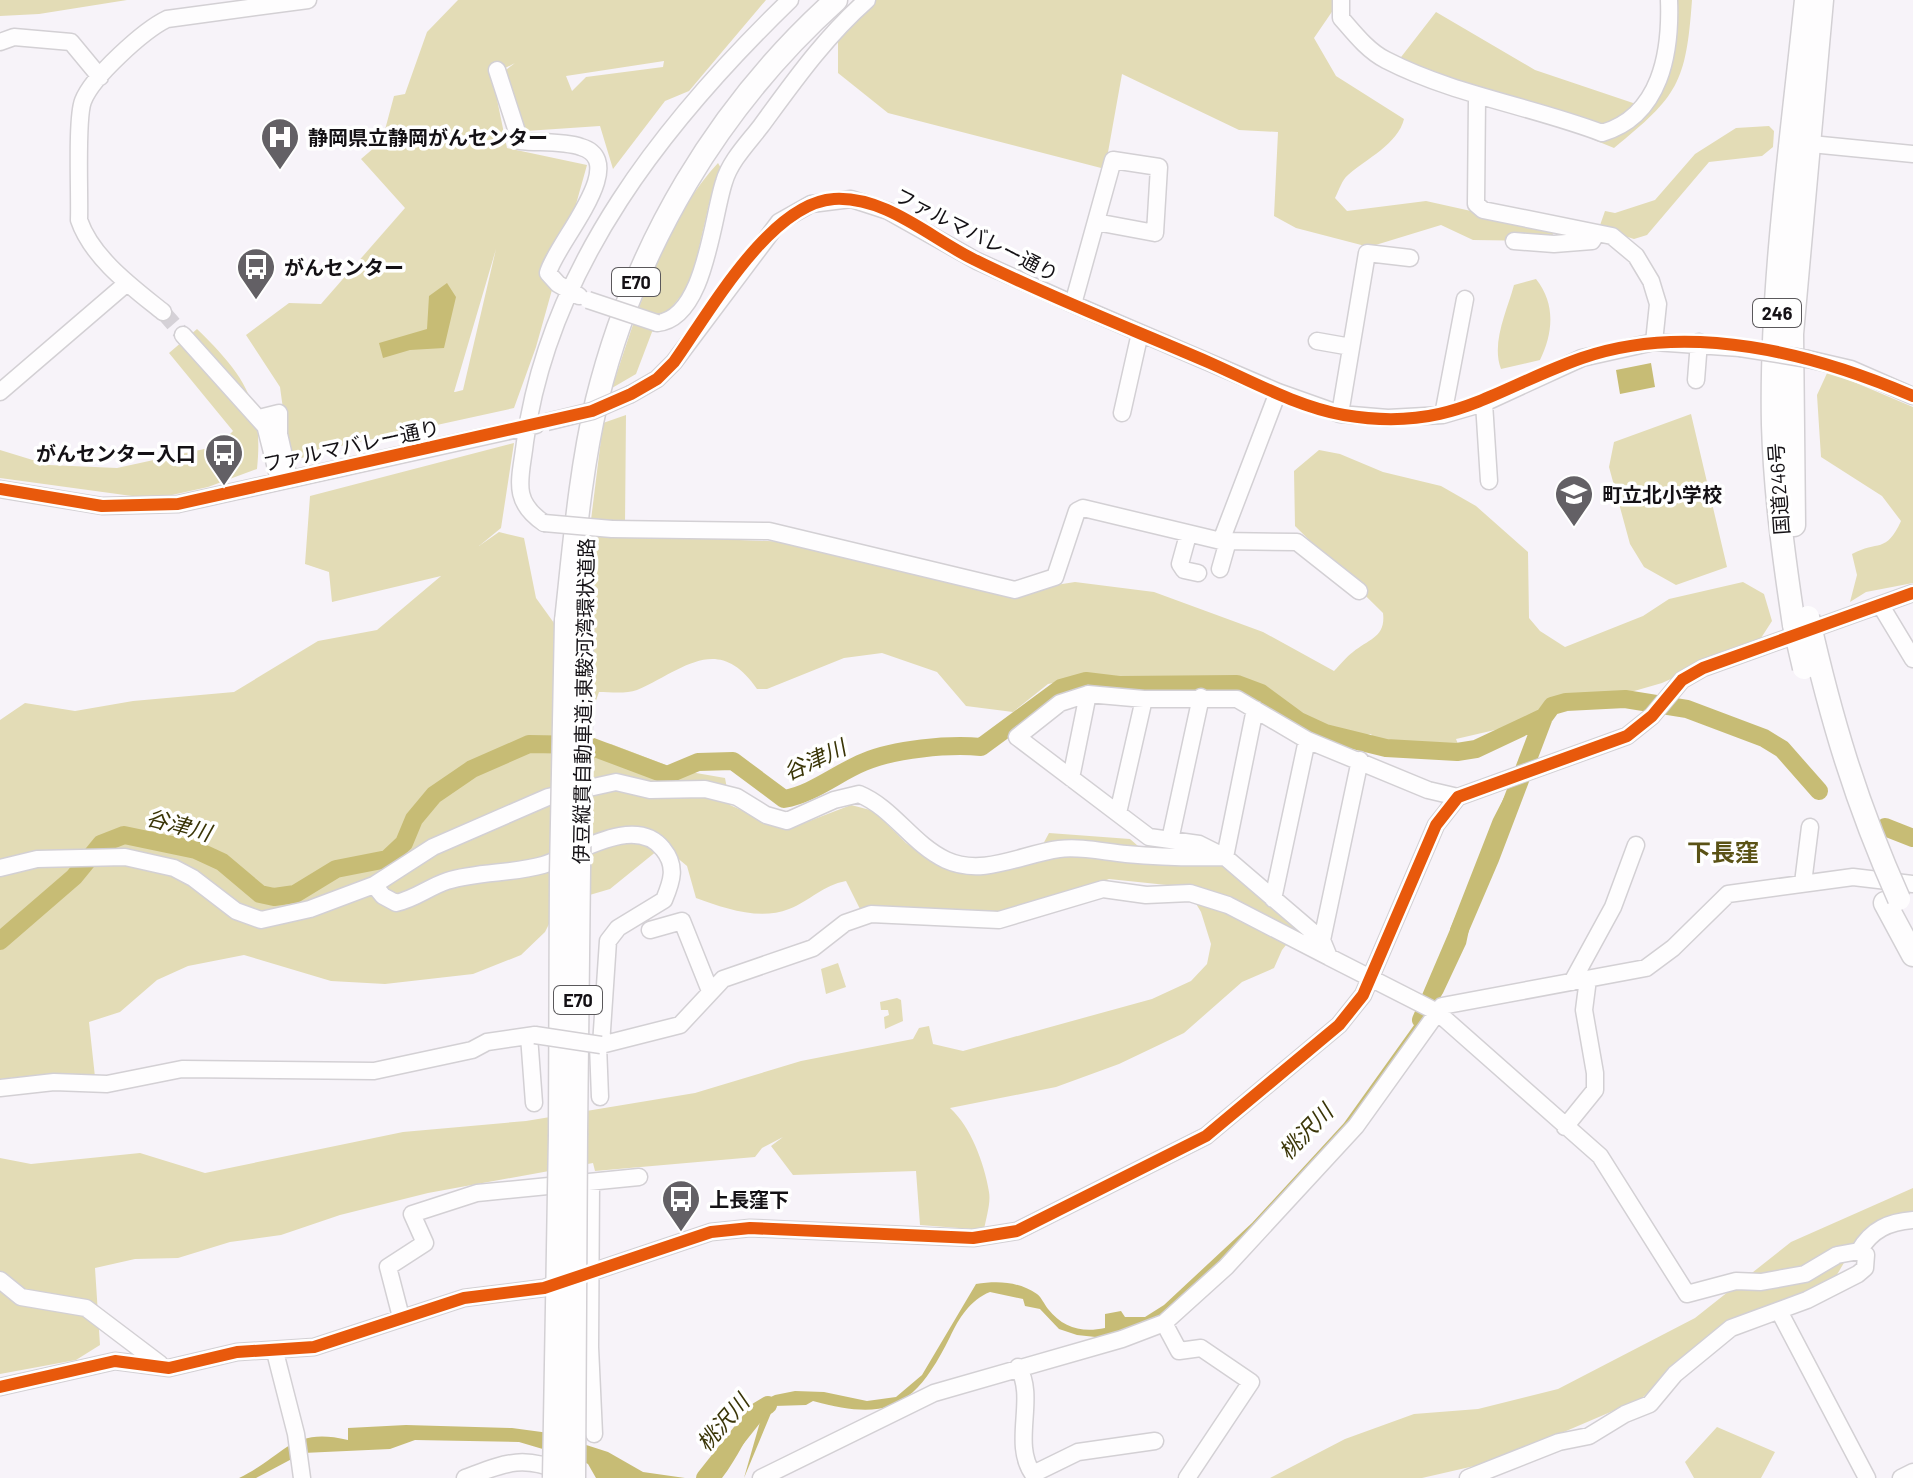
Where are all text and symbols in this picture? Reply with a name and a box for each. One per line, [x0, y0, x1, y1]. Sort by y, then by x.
hospital icon: 静岡県立静岡がんセンター [259, 116, 301, 171]
place label: 静岡県立静岡がんセンター [308, 125, 548, 149]
street label: ファルマバレー通り [891, 182, 1063, 286]
bus stop icon: がんセンター [235, 246, 277, 301]
place label: がんセンター [284, 255, 404, 279]
road number: E70 [612, 268, 660, 296]
road number: 246 [1753, 299, 1801, 327]
street label: ファルマバレー通り [260, 415, 442, 475]
bus stop icon: がんセンター入口 [203, 432, 245, 487]
place label: がんセンター入口 [36, 441, 196, 465]
street label: 国道246号 [1763, 442, 1793, 536]
school or university icon: 町立北小学校 [1553, 473, 1595, 528]
place label: 町立北小学校 [1602, 482, 1722, 506]
street label: 伊豆縦貫自動車道;東駿河湾環状道路 [568, 538, 598, 864]
water label: 谷津川 [779, 732, 851, 785]
water label: 谷津川 [144, 803, 216, 846]
district label: 下長窪 [1687, 837, 1759, 866]
road number: E70 [554, 986, 602, 1014]
water label: 桃沢川 [1273, 1097, 1339, 1164]
bus stop icon: 上長窪下 [660, 1178, 702, 1233]
place label: 上長窪下 [709, 1187, 789, 1211]
water label: 桃沢川 [691, 1387, 755, 1455]

